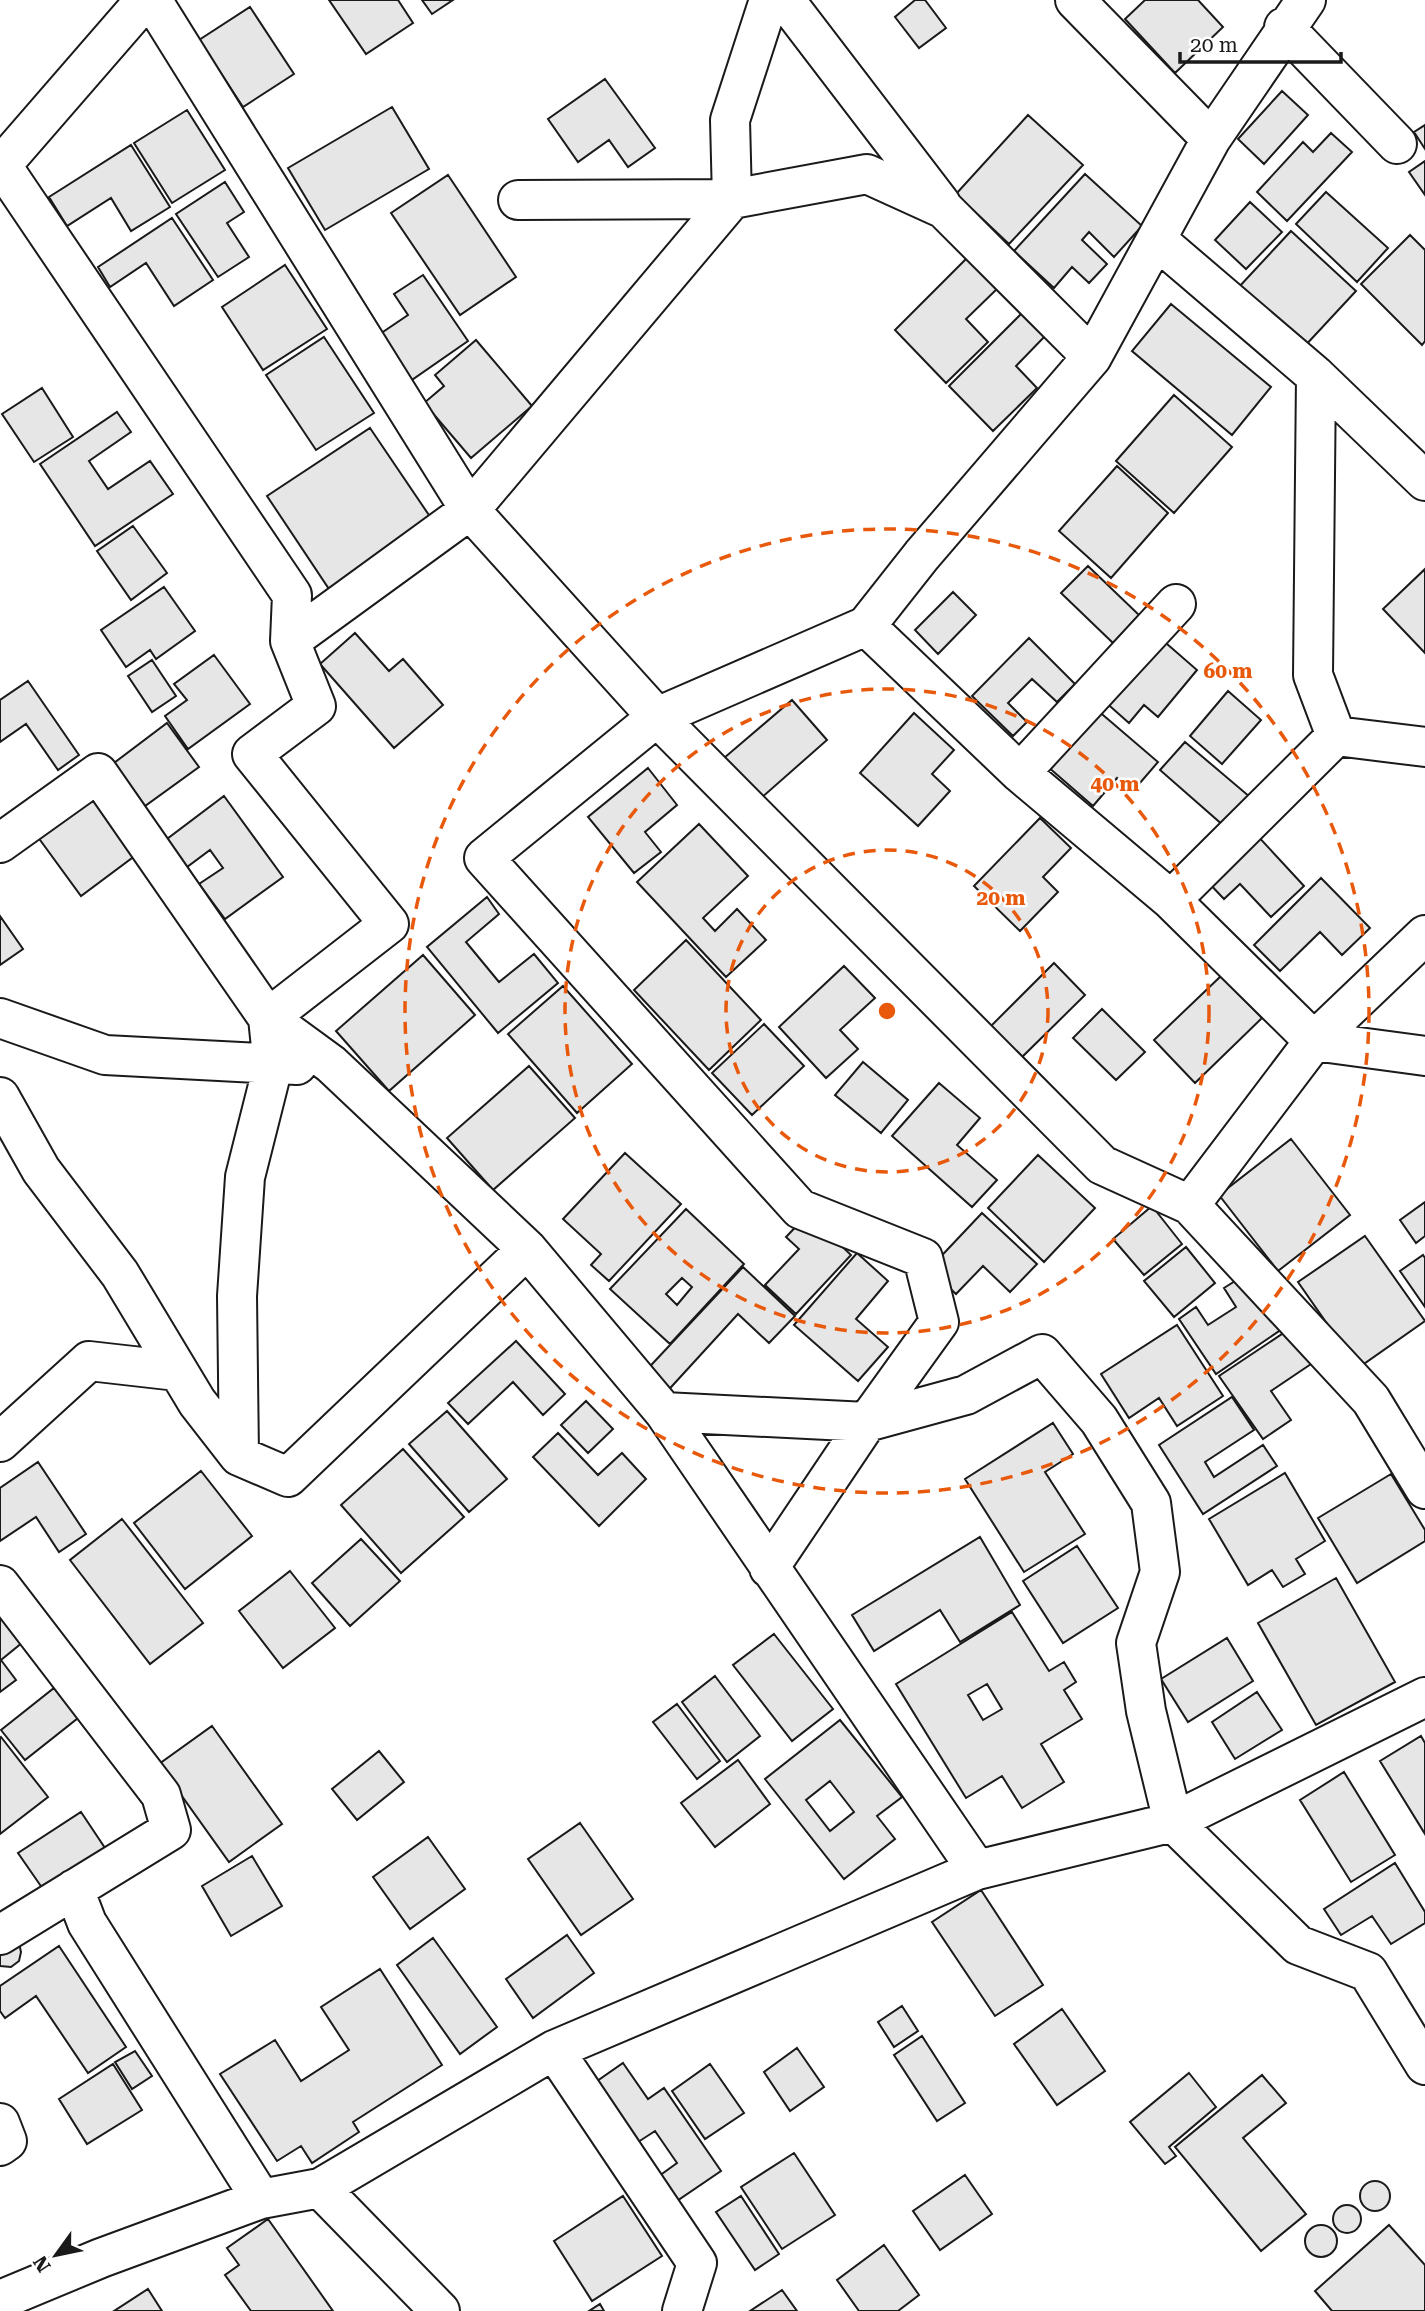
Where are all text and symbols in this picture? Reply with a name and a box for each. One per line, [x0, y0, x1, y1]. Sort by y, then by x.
scale bar [1180, 21, 1341, 65]
text: 20 m [1190, 33, 1238, 57]
text: 60 m [1203, 659, 1253, 683]
text: 40 m [1090, 772, 1140, 796]
text: 20 m [976, 886, 1026, 910]
centre of rings [875, 999, 899, 1023]
north arrow [21, 2220, 91, 2290]
text: N [28, 2251, 56, 2276]

